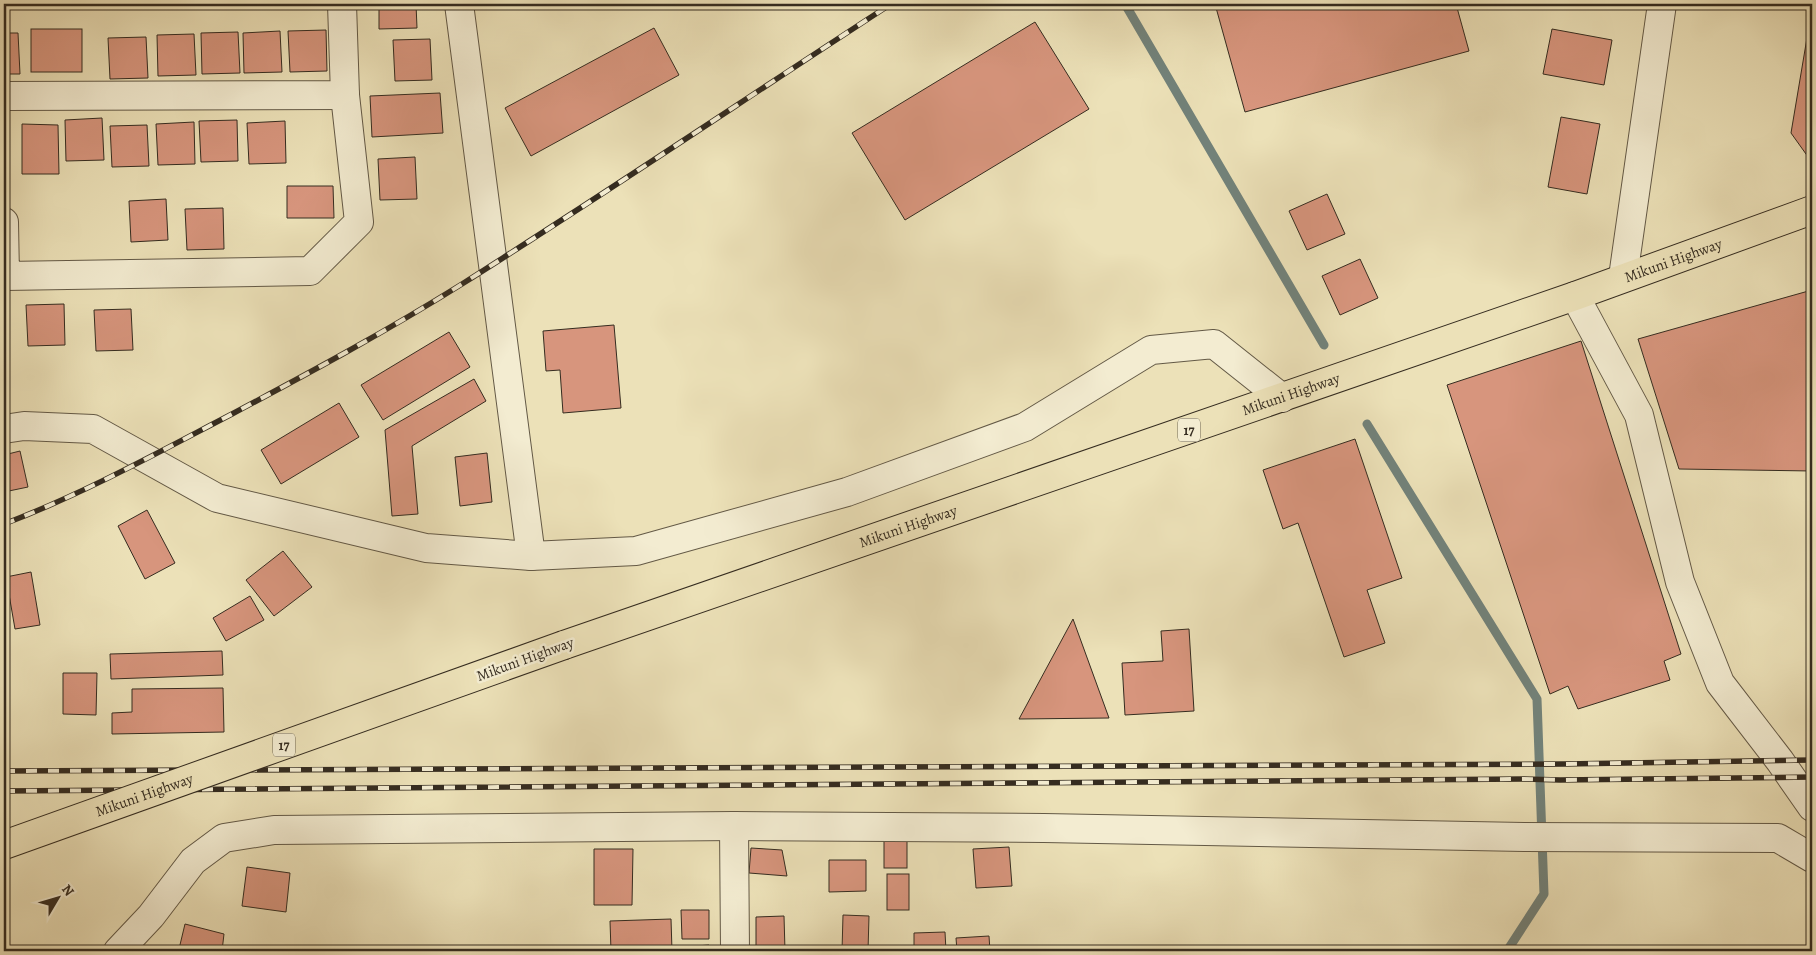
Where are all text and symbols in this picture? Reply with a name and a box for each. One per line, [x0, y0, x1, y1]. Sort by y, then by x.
street label: Mikuni Highway [1622, 233, 1725, 287]
street label: Mikuni Highway [1239, 368, 1343, 420]
road number: 17 [1178, 418, 1200, 442]
street label: Mikuni Highway [856, 500, 960, 552]
street label: Mikuni Highway [474, 632, 577, 686]
road number: 17 [273, 734, 295, 756]
street label: Mikuni Highway [93, 768, 196, 822]
north arrow [32, 872, 82, 922]
text: N [57, 880, 78, 900]

